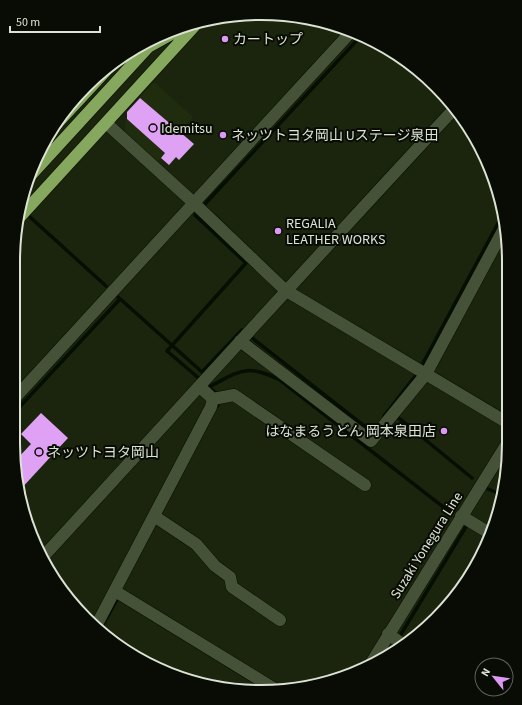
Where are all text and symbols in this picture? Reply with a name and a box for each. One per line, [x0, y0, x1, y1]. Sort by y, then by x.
scale bar [10, 8, 100, 34]
text: 50 m [16, 14, 40, 31]
place label: カートップ [233, 30, 303, 50]
marker: カートップ [220, 34, 230, 44]
place label: Idemitsu [161, 119, 213, 139]
marker: Idemitsu [148, 123, 158, 133]
place label: ネッツトヨタ岡山 Uステージ泉田 [231, 126, 439, 146]
marker: ネッツトヨタ岡山 Uステージ泉田 [218, 130, 228, 140]
place label: REGALIA LEATHER WORKS [286, 214, 385, 250]
marker: REGALIA LEATHER WORKS [273, 226, 283, 236]
place label: はなまるうどん 岡本泉田店 [265, 422, 436, 442]
marker: はなまるうどん 岡本泉田店 [439, 426, 449, 436]
place label: ネッツトヨタ岡山 [47, 443, 159, 463]
marker: ネッツトヨタ岡山 [34, 447, 44, 457]
street label: Suzaki Yonegura Line [386, 488, 468, 603]
north arrow [474, 657, 514, 697]
text: N [477, 665, 494, 679]

